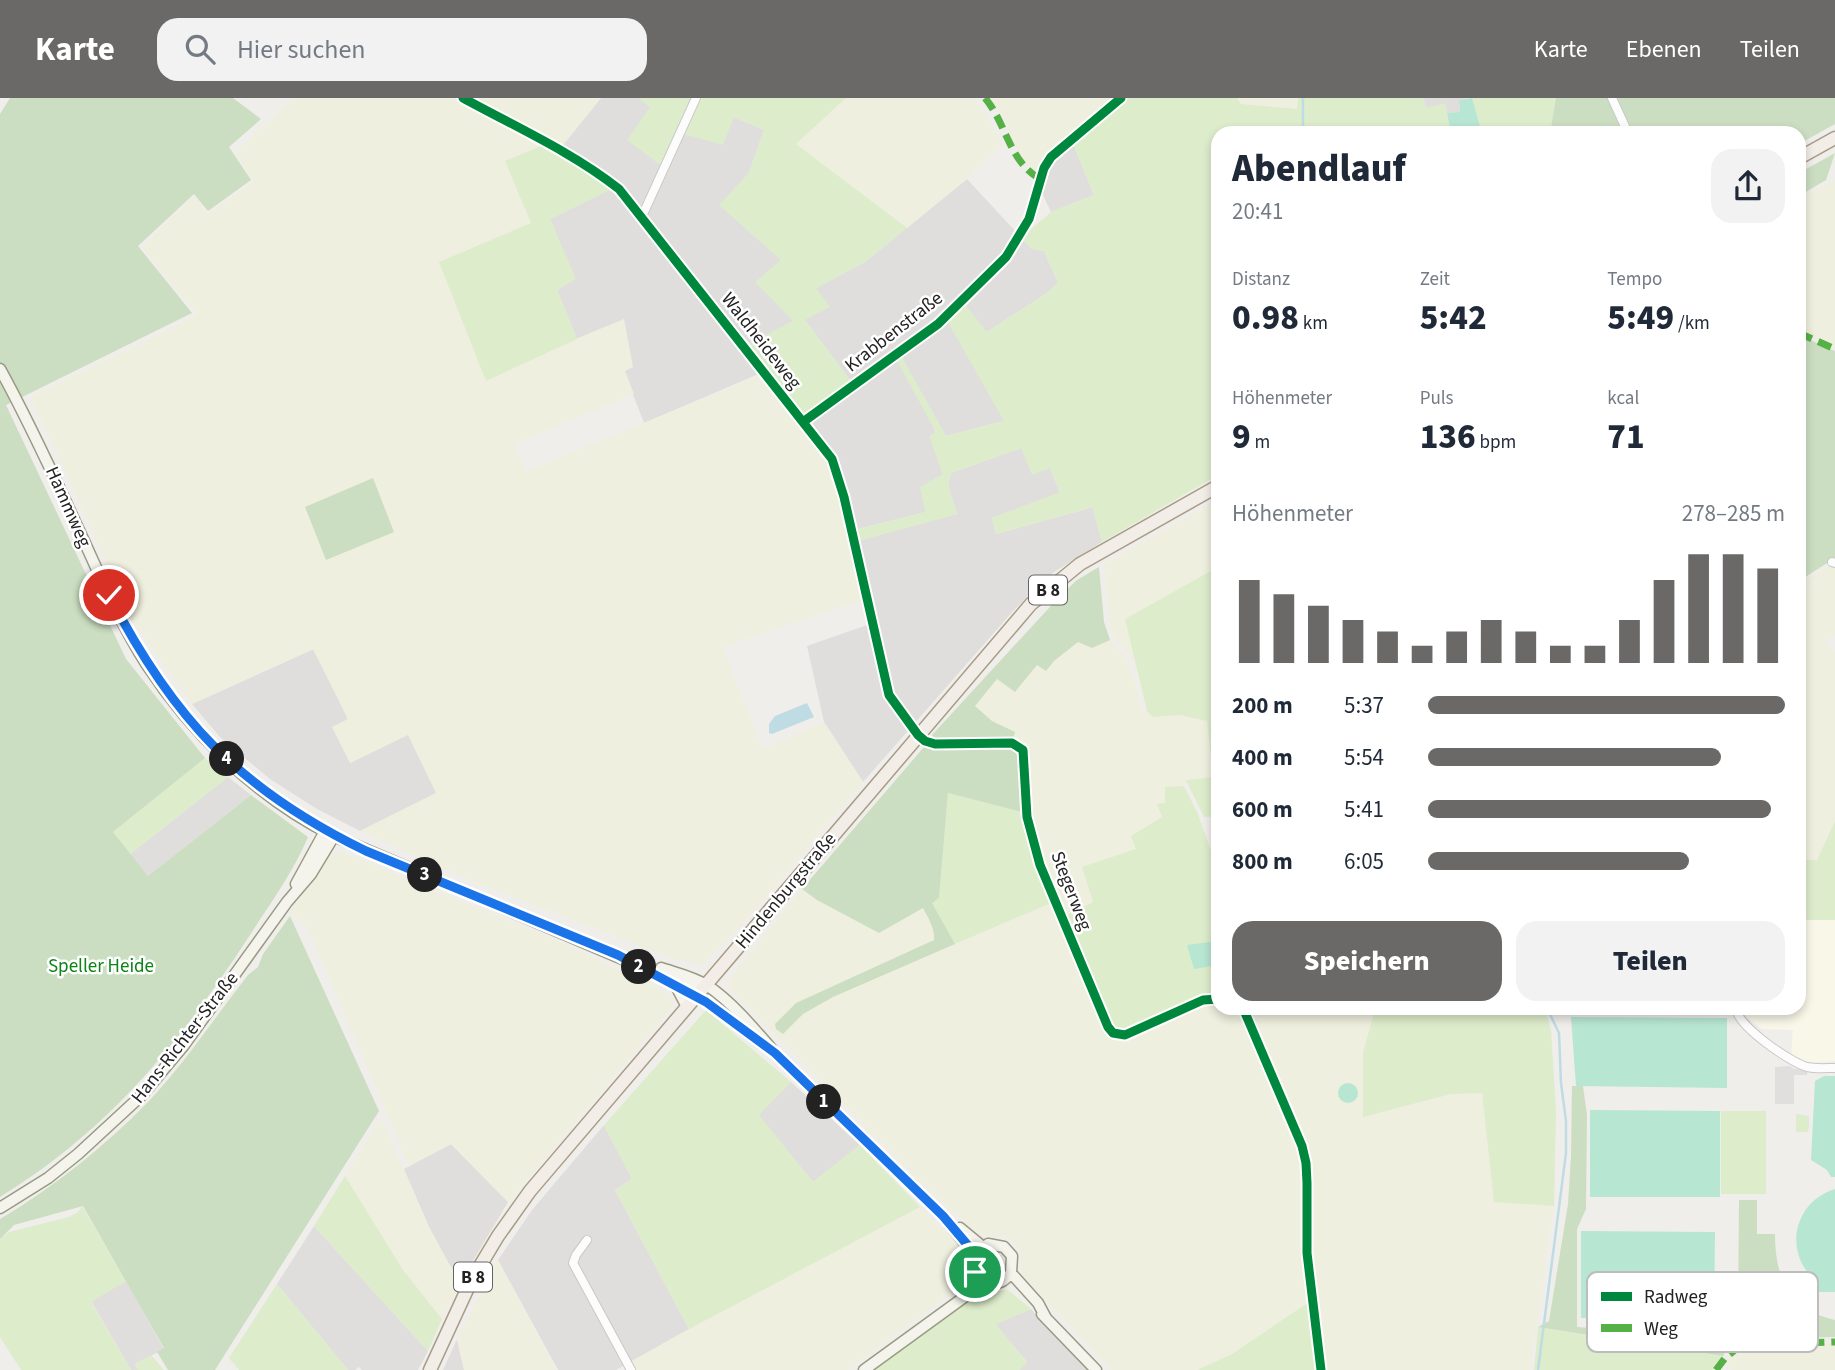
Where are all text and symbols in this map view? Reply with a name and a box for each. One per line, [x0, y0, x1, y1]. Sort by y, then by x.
search box [157, 18, 647, 81]
text: Karte [35, 26, 115, 73]
icon: search [181, 30, 219, 68]
text: Hier suchen [237, 31, 366, 68]
text: Karte [1534, 32, 1588, 67]
text: Ebenen [1626, 32, 1702, 67]
text: Teilen [1740, 32, 1800, 67]
text: Abendlauf [1232, 142, 1406, 196]
button: share [1711, 149, 1785, 223]
text: 20:41 [1232, 195, 1283, 228]
text: Distanz [1232, 266, 1290, 293]
text: Zeit [1420, 266, 1450, 293]
text: Tempo [1607, 266, 1662, 293]
street label: Krabbenstraße [839, 285, 949, 379]
street label: Waldheideweg [714, 287, 808, 396]
text: 0.98 [1232, 293, 1299, 343]
text: 5:42 [1420, 293, 1487, 343]
text: 5:49 [1607, 293, 1674, 343]
text: km [1299, 310, 1328, 337]
text: /km [1674, 310, 1710, 337]
text: Höhenmeter [1232, 385, 1332, 412]
text: Puls [1420, 385, 1454, 412]
text: kcal [1607, 385, 1639, 412]
text: 9 [1232, 412, 1251, 462]
text: 136 [1420, 412, 1476, 462]
text: 71 [1607, 412, 1645, 462]
text: m [1251, 429, 1270, 456]
text: bpm [1476, 429, 1516, 456]
street label: Hammweg [38, 462, 98, 552]
text: Höhenmeter [1232, 497, 1353, 530]
text: 278–285 m [1682, 497, 1785, 530]
pin [79, 565, 139, 625]
icon: check [90, 576, 128, 614]
road number: B 8 [1029, 576, 1067, 604]
text: 200 m [1232, 689, 1293, 722]
text: 5:37 [1344, 689, 1384, 722]
text: 400 m [1232, 741, 1293, 774]
text: 5:54 [1344, 741, 1384, 774]
pin: 4 [210, 742, 244, 776]
text: 4 [221, 745, 232, 772]
text: 600 m [1232, 793, 1293, 826]
text: 5:41 [1344, 793, 1384, 826]
street label: Hindenburgstraße [729, 827, 843, 955]
text: 800 m [1232, 845, 1293, 878]
text: 6:05 [1344, 845, 1384, 878]
street label: Stegerweg [1043, 847, 1099, 935]
pin: 3 [408, 858, 442, 892]
text: 3 [419, 861, 430, 888]
button: Speichern [1232, 921, 1502, 1001]
button: Teilen [1516, 921, 1785, 1001]
pin: 2 [622, 950, 656, 984]
park label: Speller Heide [48, 953, 154, 980]
text: 2 [633, 953, 644, 980]
street label: Hans-Richter-Straße [125, 966, 245, 1110]
pin: 1 [806, 1084, 842, 1119]
text: 1 [818, 1088, 829, 1115]
pin [945, 1242, 1005, 1302]
icon: arrive [956, 1253, 994, 1291]
road number: B 8 [454, 1262, 492, 1292]
legend [1587, 1272, 1818, 1352]
text: Radweg [1644, 1284, 1708, 1311]
text: Weg [1644, 1316, 1678, 1343]

